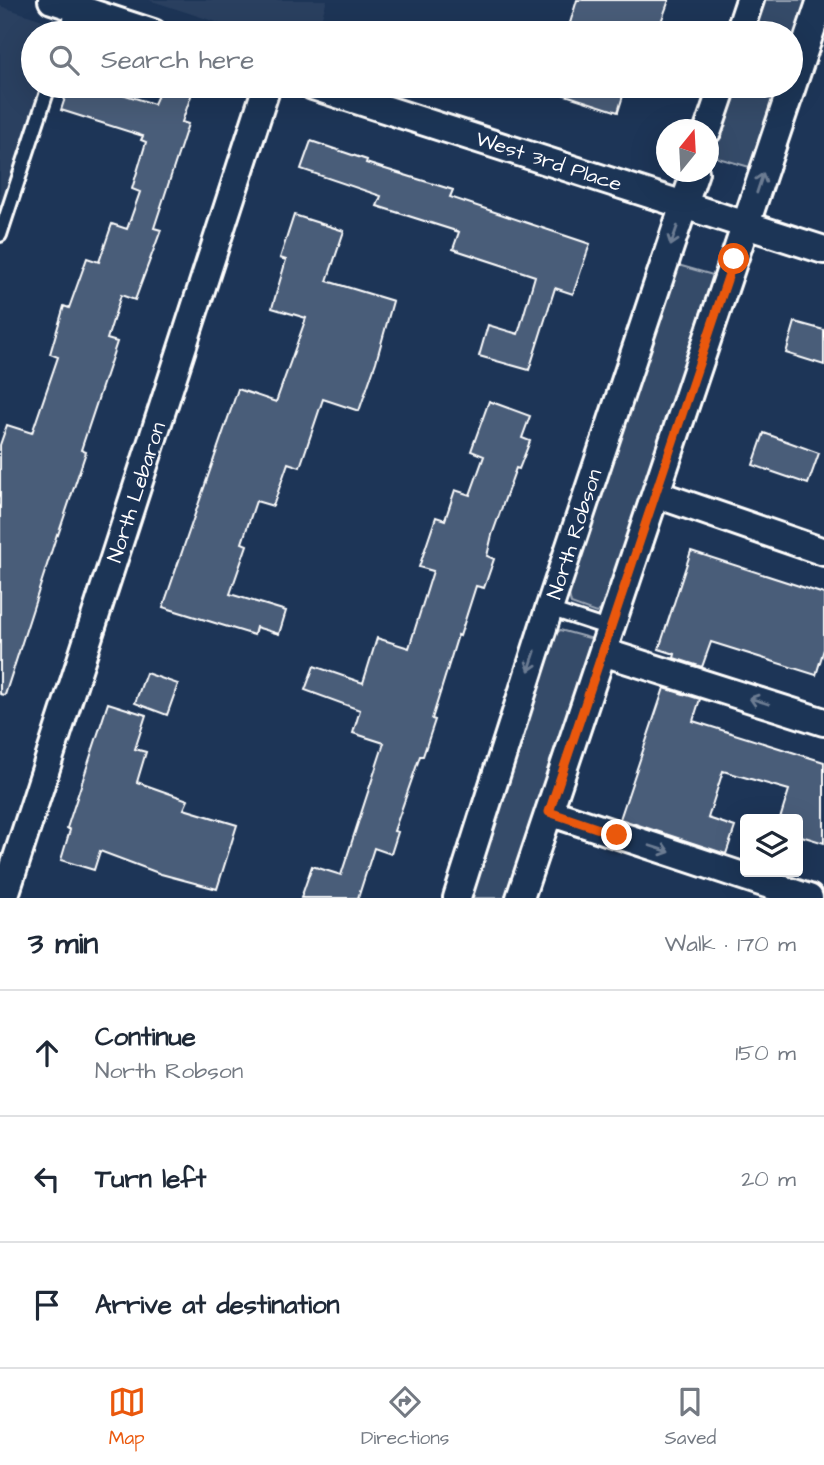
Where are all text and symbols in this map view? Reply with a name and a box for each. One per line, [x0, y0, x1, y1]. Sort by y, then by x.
search box [21, 21, 803, 98]
icon: search [45, 41, 83, 79]
text: Search here [101, 42, 254, 78]
north arrow [656, 119, 719, 182]
street label: West 3rd Place [472, 124, 626, 199]
one-way arrow [755, 172, 767, 194]
one-way arrow [666, 225, 679, 247]
route start [718, 243, 749, 274]
street label: North Lebaron [100, 418, 173, 566]
street label: North Robson [540, 465, 609, 603]
one-way arrow [525, 650, 538, 672]
one-way arrow [748, 694, 770, 707]
map controls [740, 814, 803, 877]
button: layers [740, 814, 803, 877]
route end [601, 819, 632, 850]
one-way arrow [649, 844, 671, 856]
text: 3 min [28, 923, 98, 965]
text: Walk · 170 m [665, 928, 796, 960]
text: Continue [95, 1019, 196, 1055]
icon: ahead [28, 1034, 66, 1072]
text: 150 m [735, 1037, 796, 1069]
text: North Robson [95, 1055, 243, 1087]
icon: left [28, 1160, 66, 1198]
text: Turn left [95, 1161, 206, 1197]
text: 20 m [741, 1163, 796, 1195]
icon: arrive [28, 1286, 66, 1324]
text: Arrive at destination [95, 1287, 340, 1323]
tab: Map [108, 1383, 146, 1452]
tab: Directions [361, 1383, 449, 1452]
tab: Saved [665, 1383, 716, 1452]

